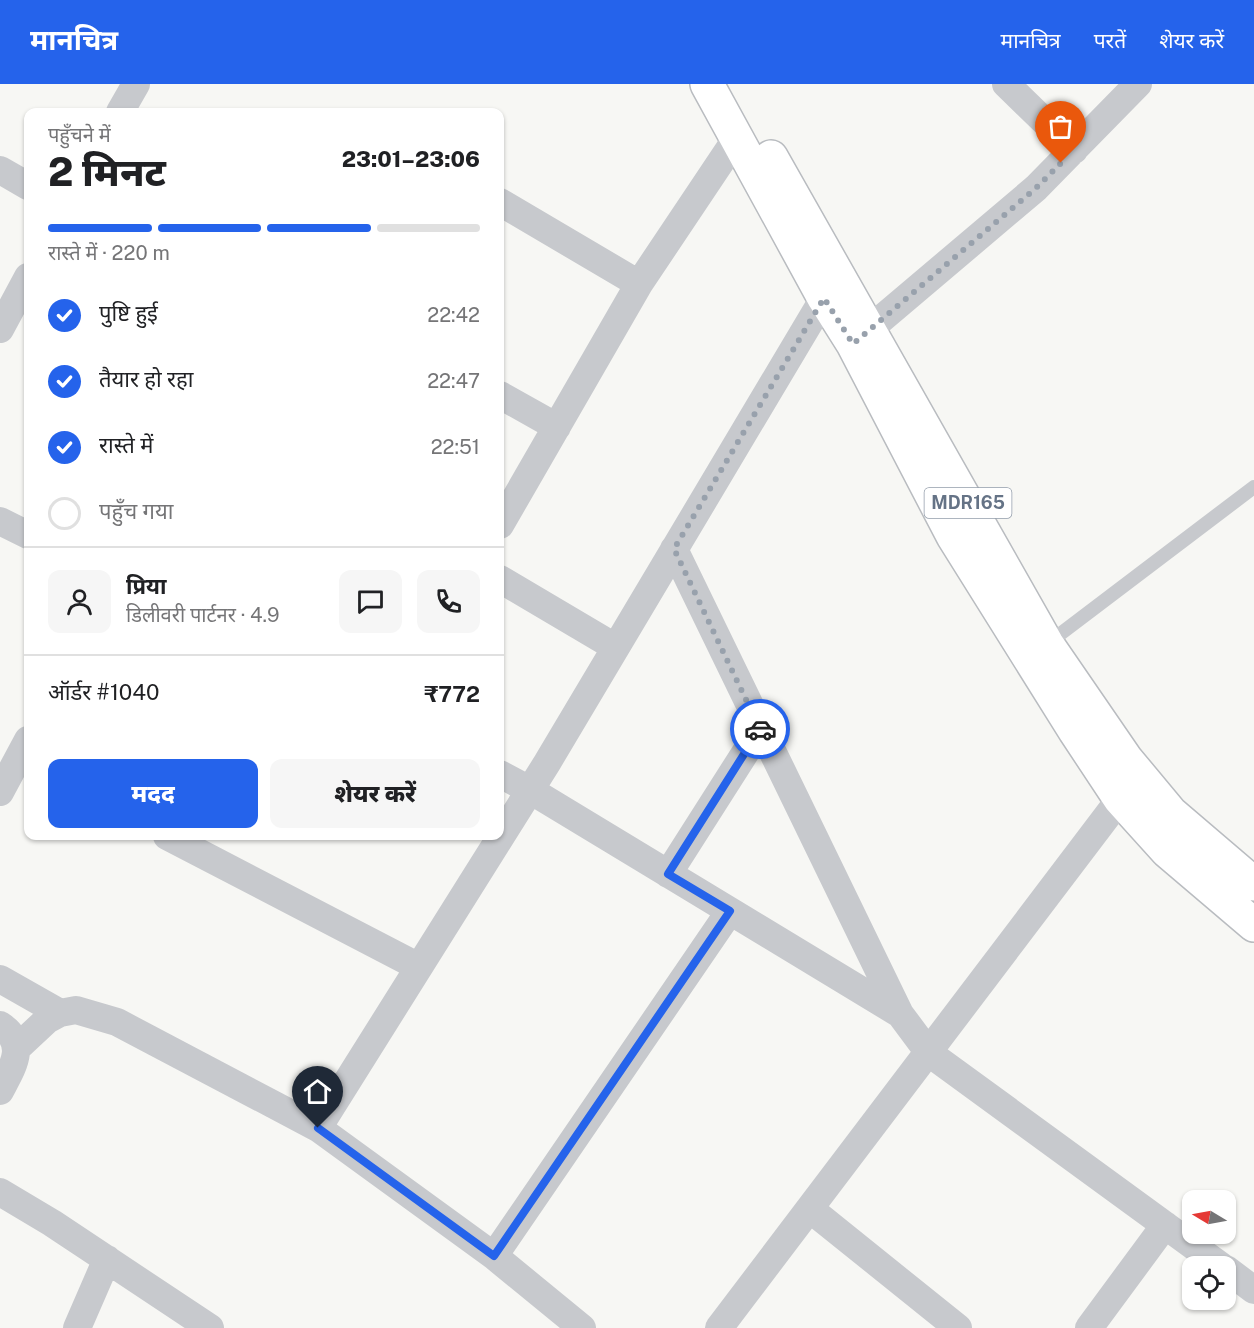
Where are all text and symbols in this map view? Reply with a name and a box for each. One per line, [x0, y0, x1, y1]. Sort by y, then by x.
text: मानचित्र [30, 23, 118, 56]
text: मानचित्र [1001, 28, 1061, 53]
text: परतें [1094, 28, 1126, 53]
text: शेयर करें [1159, 28, 1224, 53]
pin [1035, 101, 1086, 163]
icon: bag [1044, 110, 1077, 143]
text: पहुँचने में [48, 123, 111, 147]
text: 23:01–23:06 [342, 146, 480, 172]
text: 2 मिनट [48, 149, 166, 195]
text: रास्ते में · 220 m [48, 241, 170, 265]
icon: check [48, 299, 81, 332]
text: पुष्टि हुई [99, 300, 158, 326]
text: 22:42 [427, 303, 480, 327]
icon: check [48, 365, 81, 398]
text: तैयार हो रहा [99, 366, 193, 392]
text: 22:47 [427, 369, 480, 393]
icon: check [48, 431, 81, 464]
text: रास्ते में [99, 432, 153, 458]
text: 22:51 [431, 435, 480, 459]
road number: MDR165 [924, 488, 1012, 518]
text: पहुँच गया [99, 498, 173, 524]
button: person [48, 570, 111, 633]
button: chat [339, 570, 402, 633]
button: phone [417, 570, 480, 633]
text: प्रिया [126, 573, 166, 599]
text: डिलीवरी पार्टनर · 4.9 [126, 603, 280, 627]
text: ऑर्डर #1040 [48, 679, 160, 705]
text: ₹772 [424, 681, 480, 707]
courier [730, 699, 790, 759]
icon: car [744, 713, 777, 746]
button: मदद [48, 759, 258, 828]
button: शेयर करें [270, 759, 480, 828]
pin [292, 1066, 343, 1128]
icon: home [301, 1075, 334, 1108]
north arrow [1182, 1190, 1236, 1244]
map controls [1182, 1190, 1236, 1310]
button: locate [1182, 1256, 1236, 1310]

